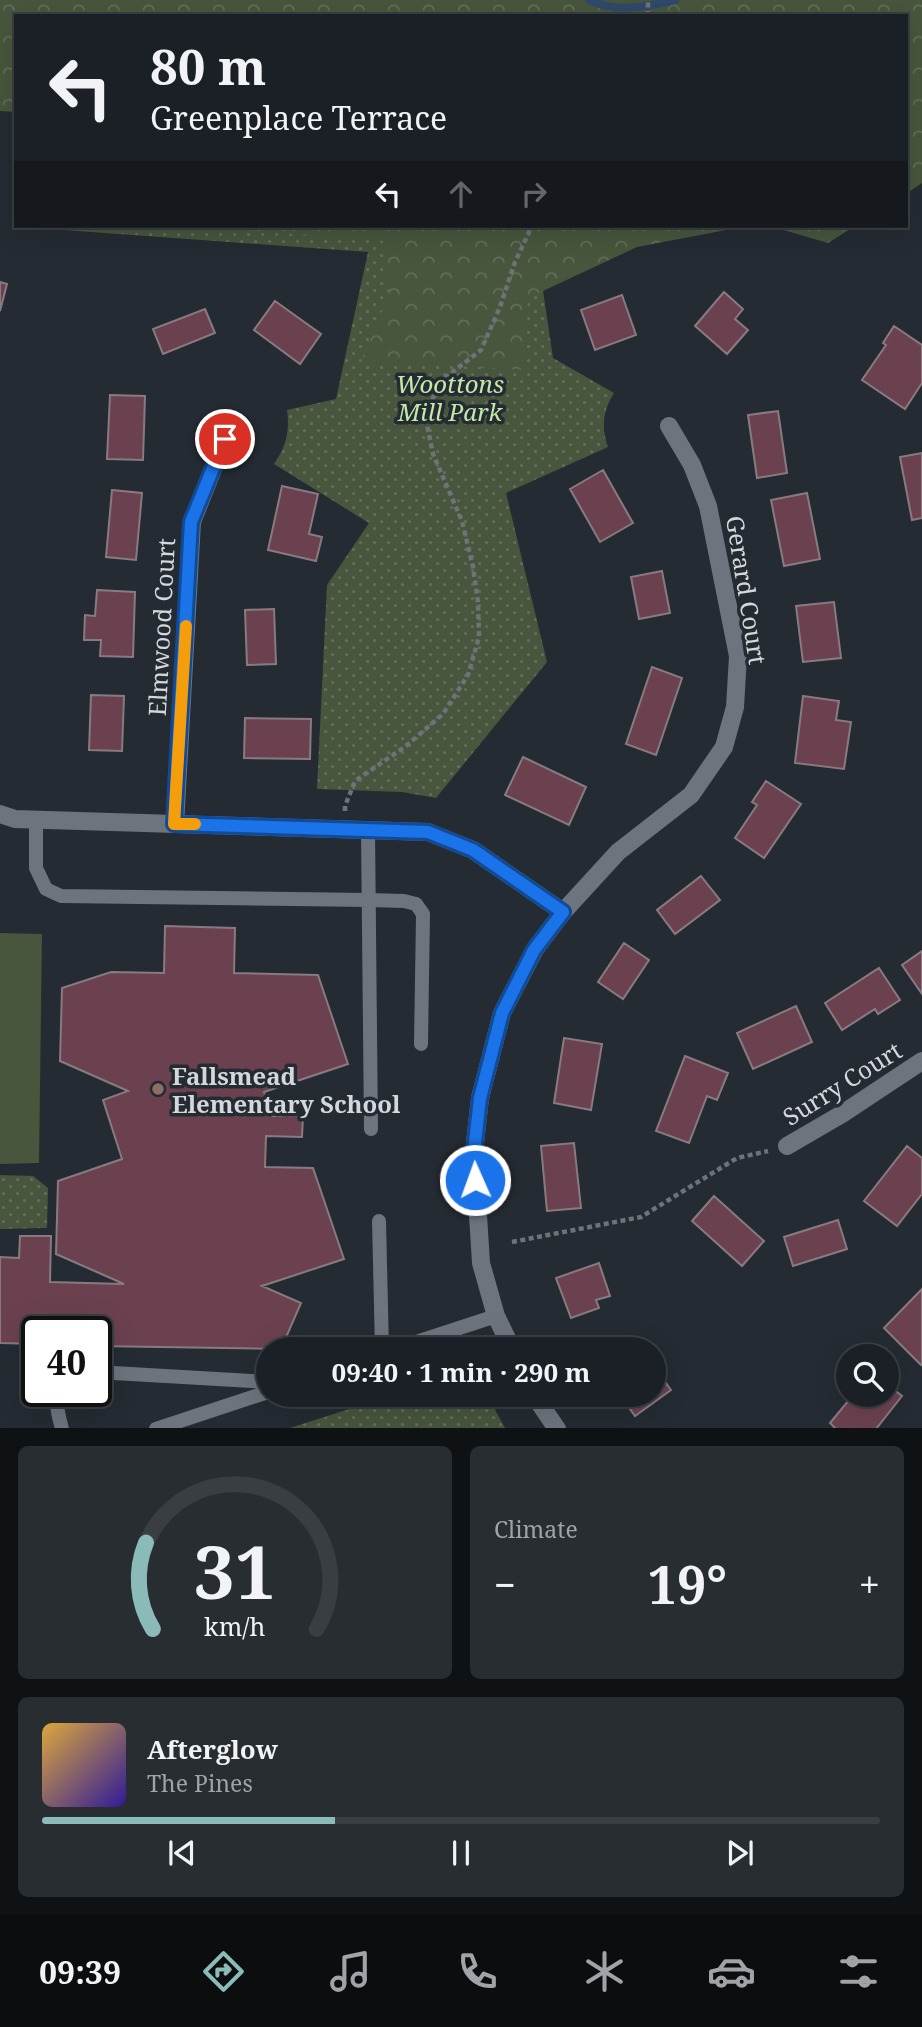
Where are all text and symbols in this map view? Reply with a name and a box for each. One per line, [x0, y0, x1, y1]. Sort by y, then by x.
text: 80 m [150, 33, 266, 99]
icon: left [35, 42, 126, 133]
text: Greenplace Terrace [150, 96, 447, 139]
icon: left [369, 175, 407, 213]
icon: ahead [442, 175, 480, 213]
icon: right [515, 175, 553, 213]
park label: Woottons Mill Park [396, 367, 504, 428]
pin [195, 409, 255, 469]
icon: arrive [206, 420, 244, 458]
street label: Gerard Court [719, 513, 775, 667]
street label: Elmwood Court [140, 537, 182, 717]
street label: Surry Court [776, 1033, 908, 1133]
place label: Fallsmead Elementary School [172, 1059, 401, 1120]
marker: Fallsmead Elementary School [150, 1081, 166, 1097]
position arrow [438, 1143, 512, 1217]
speed limit sign: 40 [21, 1316, 112, 1407]
map controls [836, 1344, 899, 1407]
button: search [836, 1344, 899, 1407]
text: 09:40 · 1 min · 290 m [331, 1354, 591, 1390]
text: Climate [494, 1513, 578, 1545]
text: 31 [194, 1521, 276, 1620]
text: 19° [648, 1548, 727, 1619]
text: − [494, 1558, 516, 1610]
text: + [859, 1558, 880, 1610]
text: km/h [204, 1608, 266, 1642]
text: Afterglow [147, 1731, 278, 1767]
text: The Pines [147, 1767, 253, 1799]
icon: previous [163, 1834, 201, 1872]
icon: pause [442, 1834, 480, 1872]
icon: next [721, 1834, 759, 1872]
icon: directions [199, 1947, 248, 1996]
icon: music [326, 1947, 375, 1996]
icon: phone [453, 1947, 502, 1996]
icon: climate [580, 1947, 629, 1996]
icon: car [707, 1947, 756, 1996]
icon: filters [834, 1947, 883, 1996]
text: 09:39 [39, 1950, 121, 1993]

